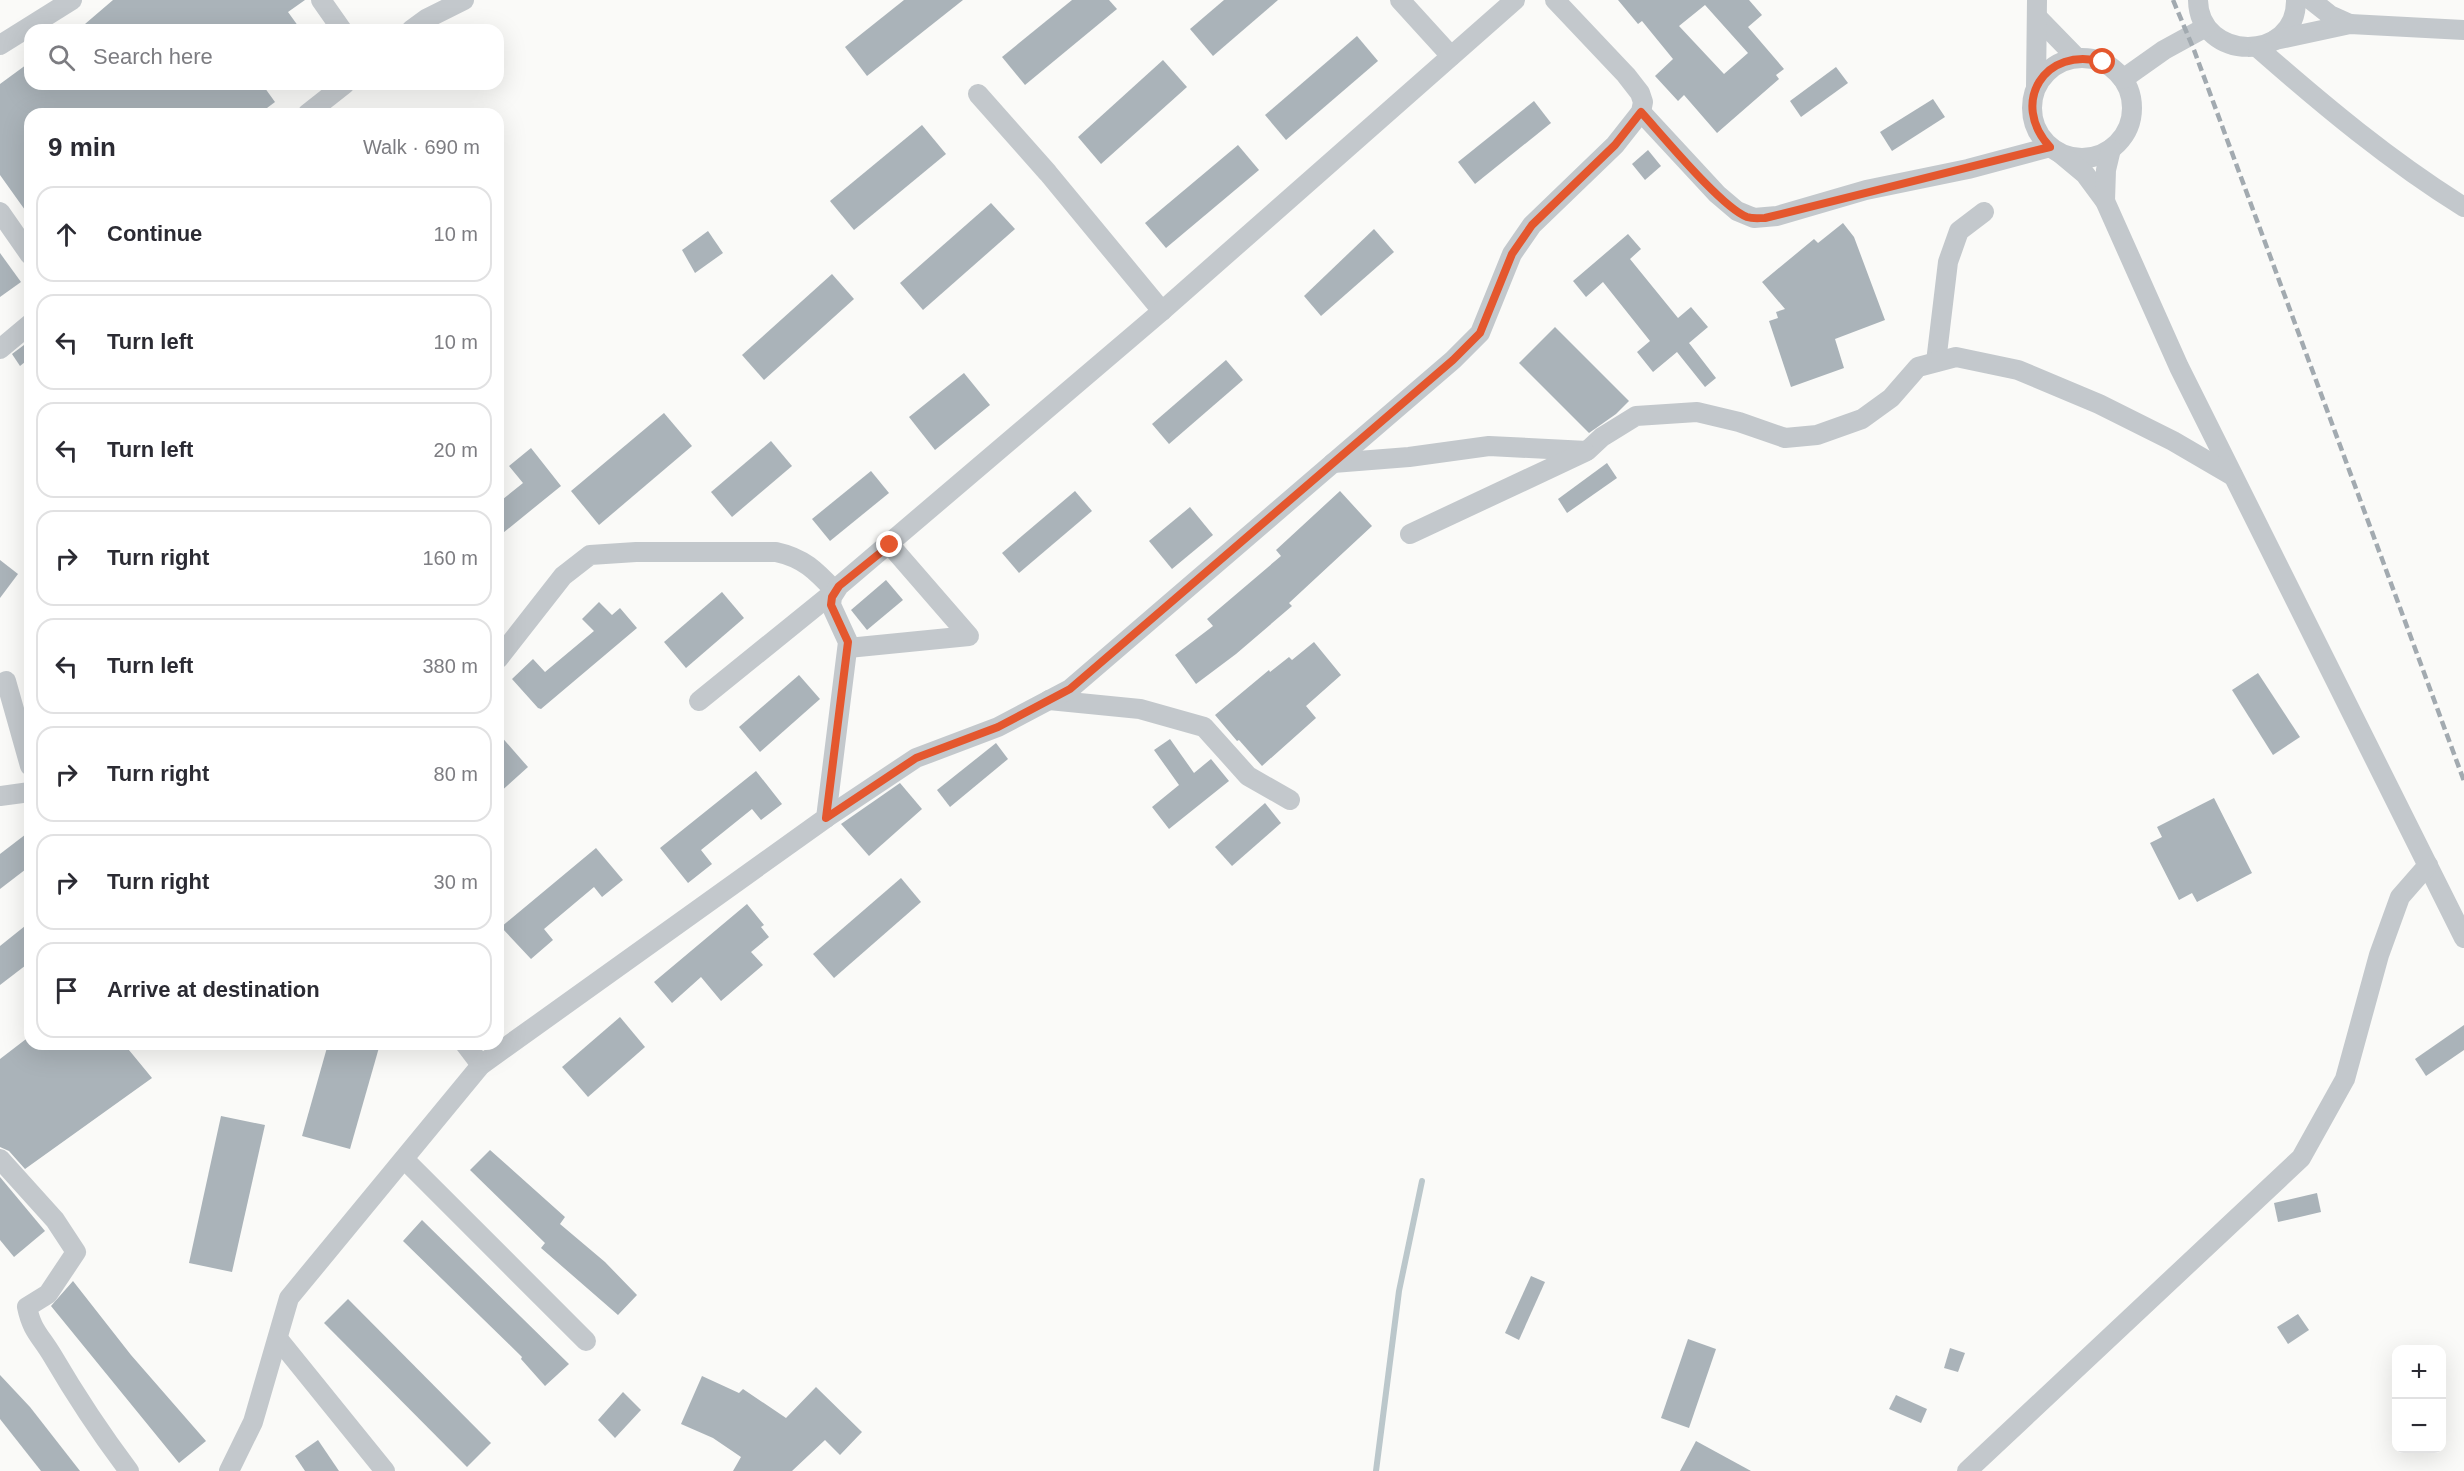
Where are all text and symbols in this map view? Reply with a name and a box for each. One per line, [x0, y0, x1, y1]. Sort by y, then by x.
search box [24, 24, 504, 90]
icon: search [45, 41, 78, 74]
text: Search here [93, 44, 213, 69]
route start [2089, 48, 2115, 74]
text: 9 min [48, 132, 116, 162]
text: Walk · 690 m [363, 136, 480, 158]
icon: ahead [50, 218, 83, 251]
text: Continue [107, 221, 202, 246]
text: 10 m [434, 223, 478, 245]
icon: left [50, 326, 83, 359]
text: Turn left [107, 329, 193, 354]
text: 10 m [434, 331, 478, 353]
icon: left [50, 434, 83, 467]
text: Turn left [107, 437, 193, 462]
text: 20 m [434, 439, 478, 461]
route end [876, 531, 902, 557]
icon: right [50, 542, 83, 575]
text: Turn right [107, 545, 209, 570]
text: 160 m [422, 547, 478, 569]
icon: left [50, 650, 83, 683]
text: Turn left [107, 653, 193, 678]
text: 380 m [422, 655, 478, 677]
icon: right [50, 758, 83, 791]
text: Turn right [107, 761, 209, 786]
text: 80 m [434, 763, 478, 785]
icon: right [50, 866, 83, 899]
text: Turn right [107, 869, 209, 894]
text: 30 m [434, 871, 478, 893]
icon: arrive [50, 974, 83, 1007]
text: Arrive at destination [107, 977, 320, 1002]
map controls [2392, 1345, 2446, 1453]
button: + [2392, 1345, 2446, 1399]
button: − [2392, 1399, 2446, 1453]

